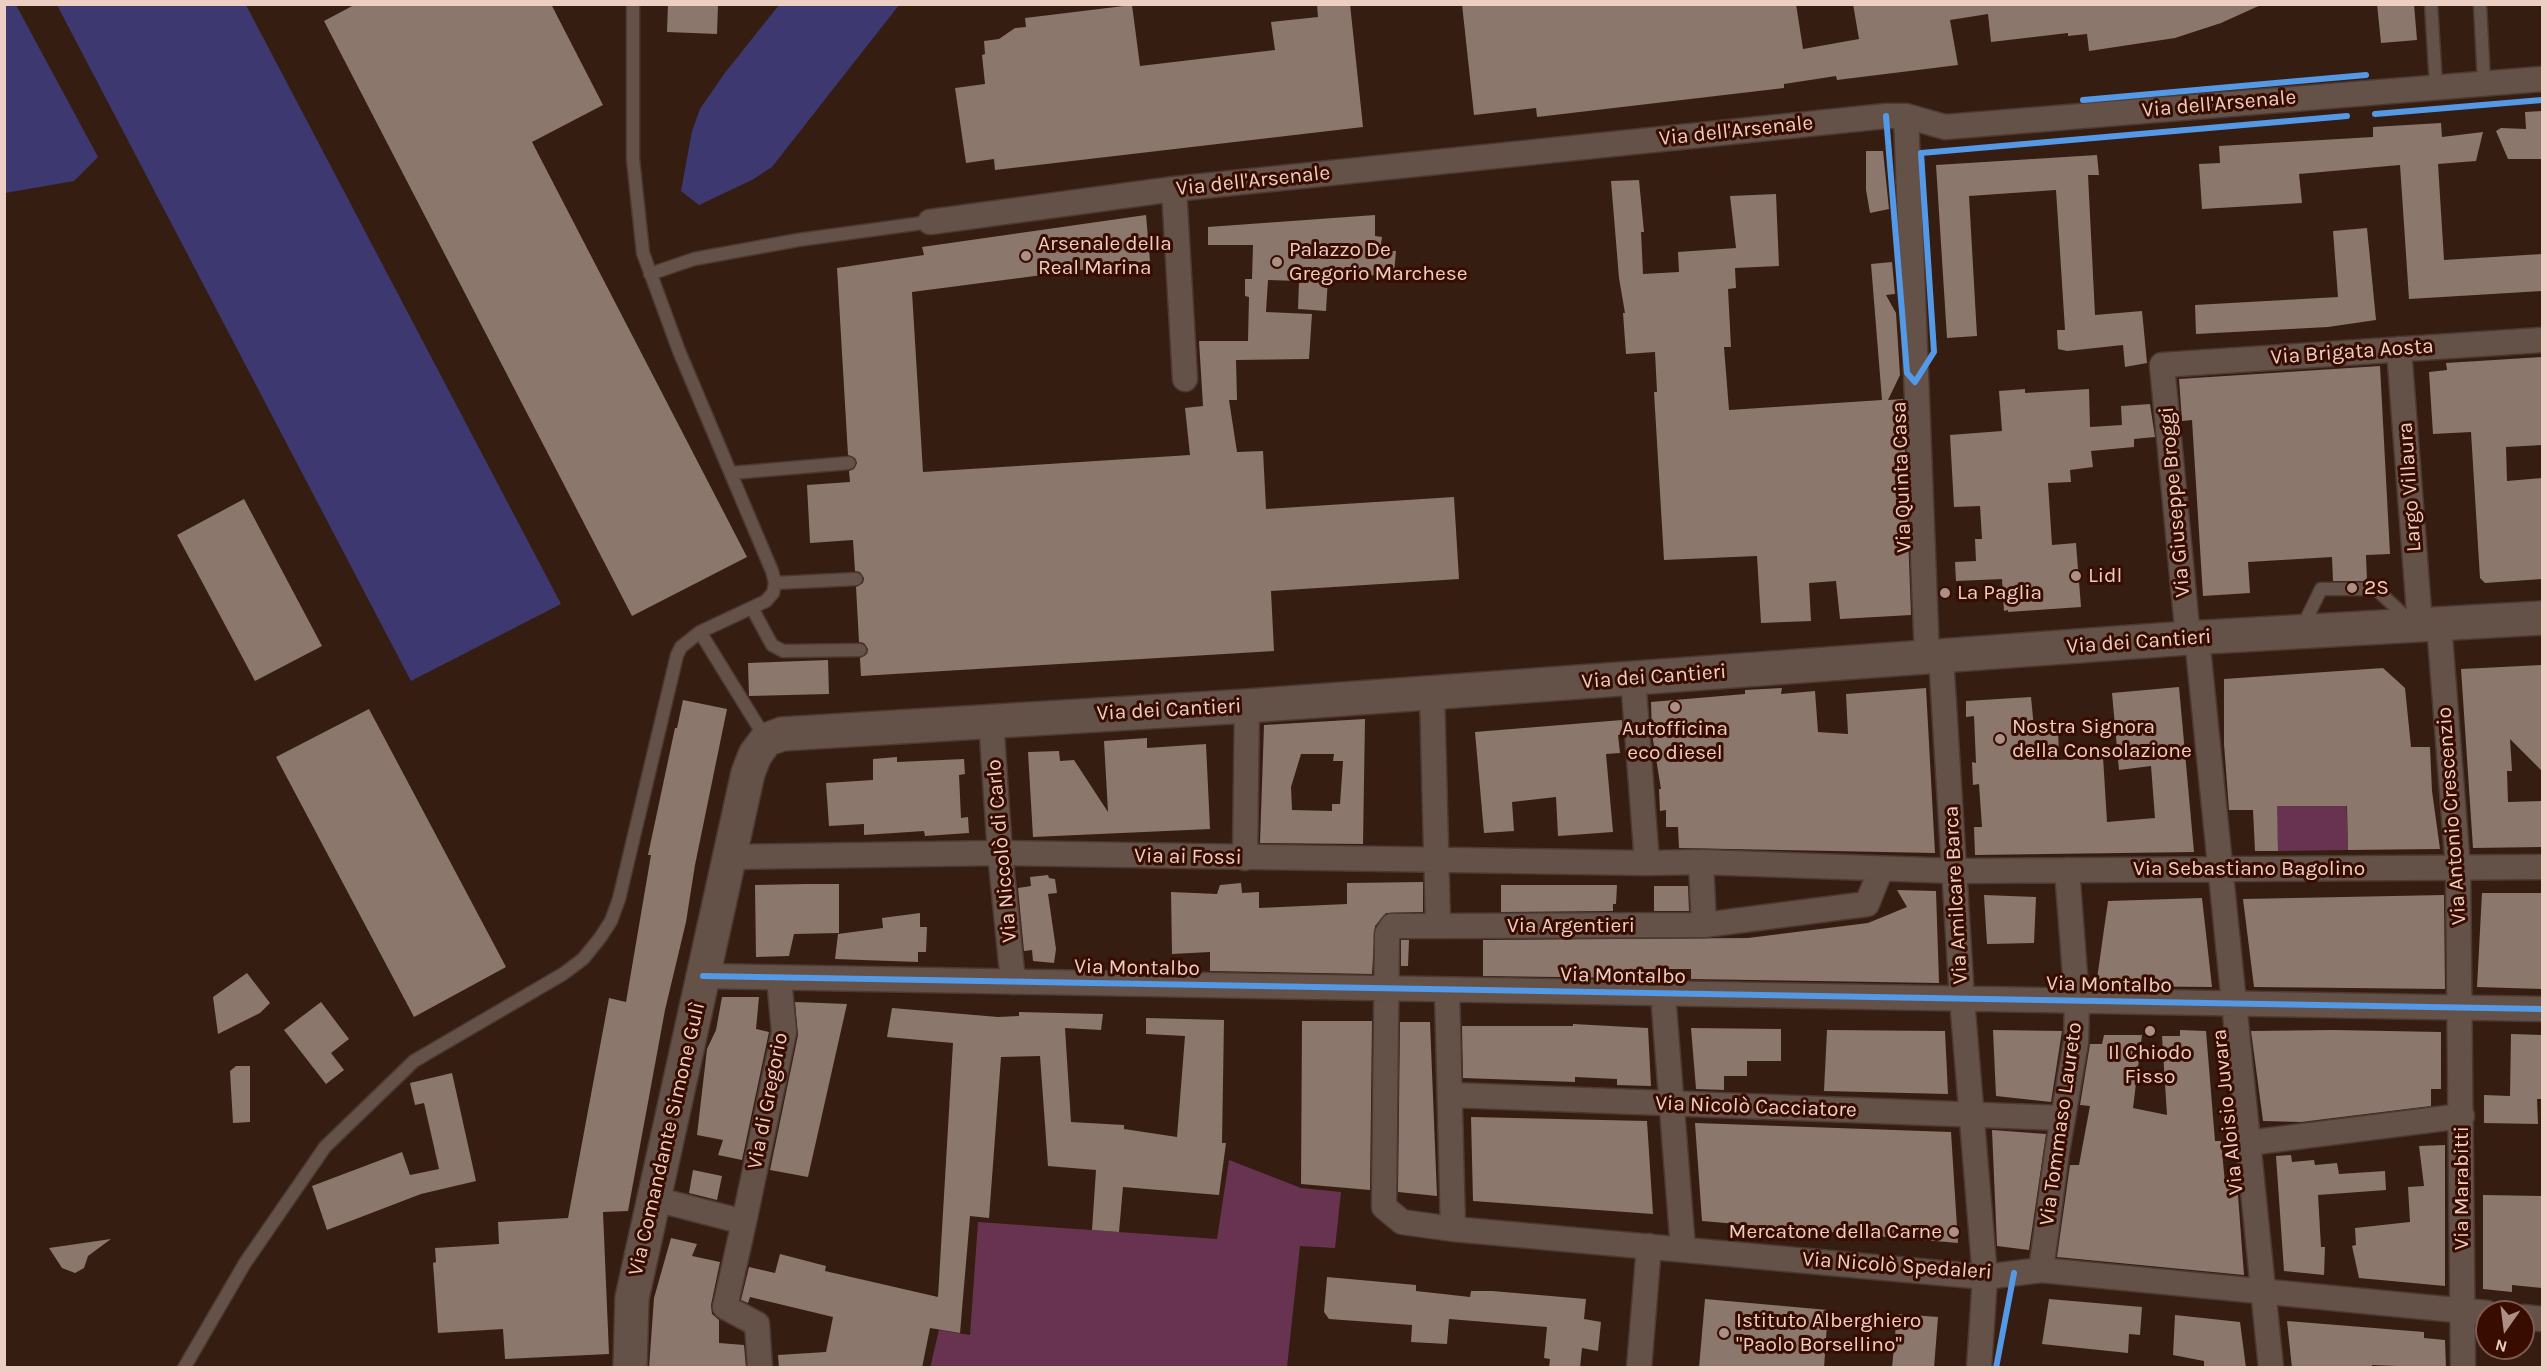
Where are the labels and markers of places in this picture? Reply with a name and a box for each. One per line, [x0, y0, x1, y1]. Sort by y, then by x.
place label: Arsenale della Real Marina [1038, 231, 1172, 281]
place label: Palazzo De Gregorio Marchese [1289, 237, 1468, 287]
marker: Arsenale della Real Marina [1019, 249, 1033, 263]
marker: Palazzo De Gregorio Marchese [1270, 255, 1284, 269]
place label: Lidl [2088, 563, 2122, 589]
marker: Lidl [2069, 569, 2083, 583]
place label: 2S [2364, 575, 2389, 601]
place label: La Paglia [1957, 580, 2042, 606]
marker: 2S [2345, 581, 2359, 595]
marker: La Paglia [1938, 586, 1952, 600]
marker: Autofficina eco diesel [1668, 700, 1682, 714]
place label: Nostra Signora della Consolazione [2012, 714, 2192, 764]
place label: Autofficina eco diesel [1622, 716, 1728, 766]
marker: Nostra Signora della Consolazione [1993, 732, 2007, 746]
marker: Il Chiodo Fisso [2143, 1024, 2157, 1038]
place label: Il Chiodo Fisso [2108, 1040, 2192, 1090]
place label: Mercatone della Carne [1729, 1219, 1942, 1245]
marker: Mercatone della Carne [1947, 1225, 1961, 1239]
place label: Istituto Alberghiero "Paolo Borsellino" [1736, 1308, 1921, 1358]
marker: Istituto Alberghiero "Paolo Borsellino" [1717, 1326, 1731, 1340]

